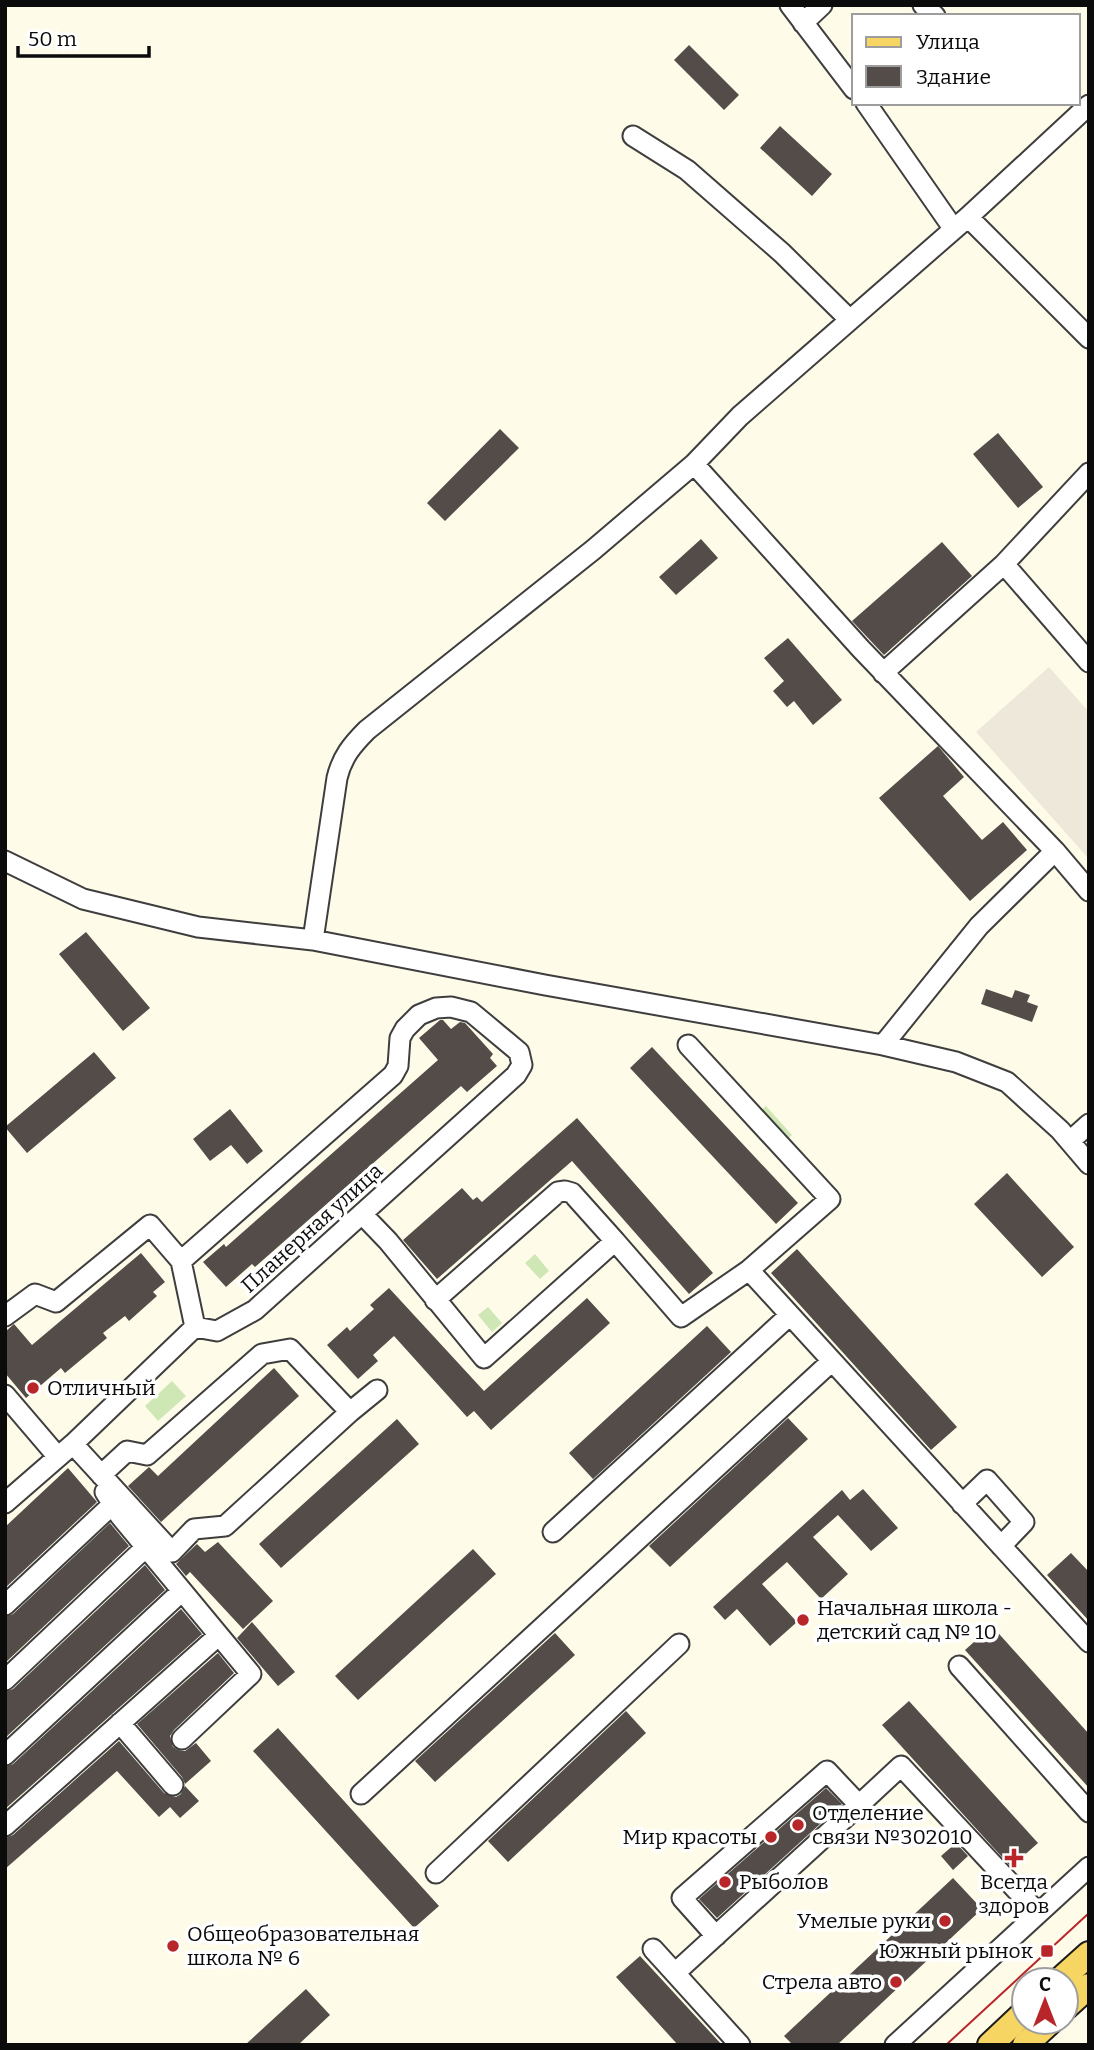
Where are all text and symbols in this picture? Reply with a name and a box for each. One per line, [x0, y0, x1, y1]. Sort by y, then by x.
scale bar [18, 14, 149, 58]
legend [852, 14, 1080, 105]
text: 50 m [28, 26, 77, 52]
text: Улица [916, 29, 980, 55]
text: Здание [916, 64, 991, 90]
street label: Планерная улица [236, 1157, 388, 1298]
place label: Отличный [47, 1375, 156, 1401]
marker: Отличный [25, 1380, 41, 1396]
place label: Начальная школа - детский сад № 10 [817, 1595, 1012, 1645]
marker: Начальная школа - детский сад № 10 [795, 1612, 811, 1628]
place label: Отделение связи №302010 [812, 1800, 973, 1850]
marker: Отделение связи №302010 [790, 1817, 806, 1833]
place label: Мир красоты [622, 1824, 757, 1850]
marker: Мир красоты [763, 1829, 779, 1845]
marker: Всегда здоров [1006, 1850, 1022, 1866]
place label: Рыболов [739, 1869, 829, 1895]
place label: Всегда здоров [979, 1869, 1049, 1919]
marker: Рыболов [717, 1874, 733, 1890]
place label: Умелые руки [797, 1908, 931, 1934]
marker: Умелые руки [937, 1913, 953, 1929]
place label: Общеобразовательная школа № 6 [187, 1921, 419, 1971]
marker: Общеобразовательная школа № 6 [165, 1938, 181, 1954]
place label: Южный рынок [878, 1938, 1034, 1964]
marker: Южный рынок [1039, 1943, 1055, 1959]
north arrow [1010, 1966, 1080, 2036]
place label: Стрела авто [762, 1969, 882, 1995]
text: С [1039, 1973, 1051, 1996]
marker: Стрела авто [888, 1974, 904, 1990]

